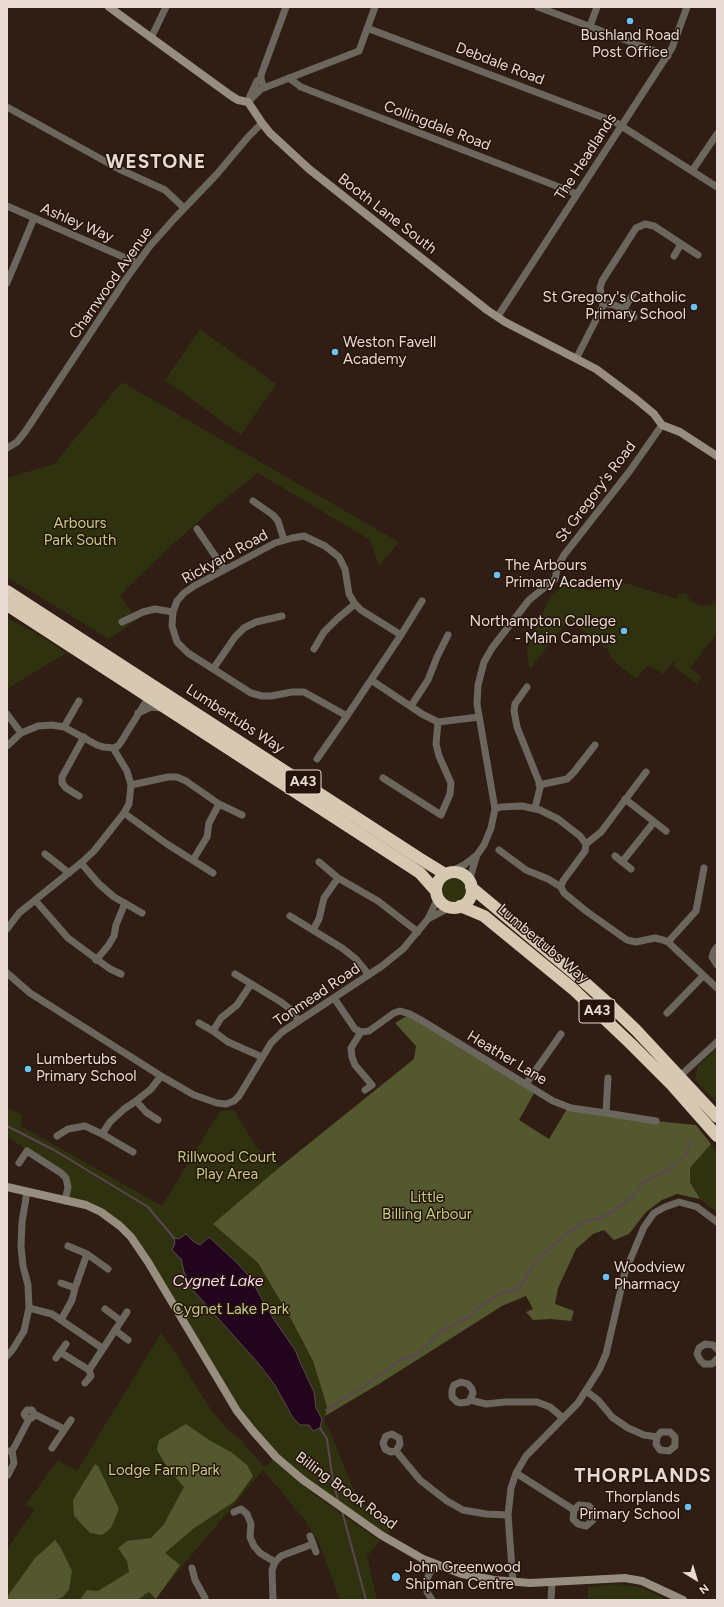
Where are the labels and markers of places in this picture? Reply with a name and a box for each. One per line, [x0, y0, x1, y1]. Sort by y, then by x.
marker: Bushland Road Post Office [625, 16, 635, 26]
place label: Bushland Road Post Office [580, 27, 680, 62]
place label: St Gregory's Catholic Primary School [542, 289, 686, 324]
marker: St Gregory's Catholic Primary School [689, 302, 699, 312]
place label: Weston Favell Academy [343, 334, 436, 369]
marker: Weston Favell Academy [330, 347, 340, 357]
place label: The Arbours Primary Academy [505, 557, 623, 592]
marker: The Arbours Primary Academy [492, 570, 502, 580]
place label: Northampton College - Main Campus [470, 613, 616, 648]
marker: Northampton College - Main Campus [619, 626, 629, 636]
place label: Lumbertubs Primary School [36, 1051, 137, 1086]
marker: Lumbertubs Primary School [23, 1064, 33, 1074]
place label: Woodview Pharmacy [614, 1259, 685, 1294]
marker: Woodview Pharmacy [601, 1272, 611, 1282]
place label: Thorplands Primary School [579, 1489, 680, 1524]
marker: Thorplands Primary School [683, 1502, 693, 1512]
place label: John Greenwood Shipman Centre [405, 1559, 521, 1594]
marker: John Greenwood Shipman Centre [390, 1571, 402, 1583]

